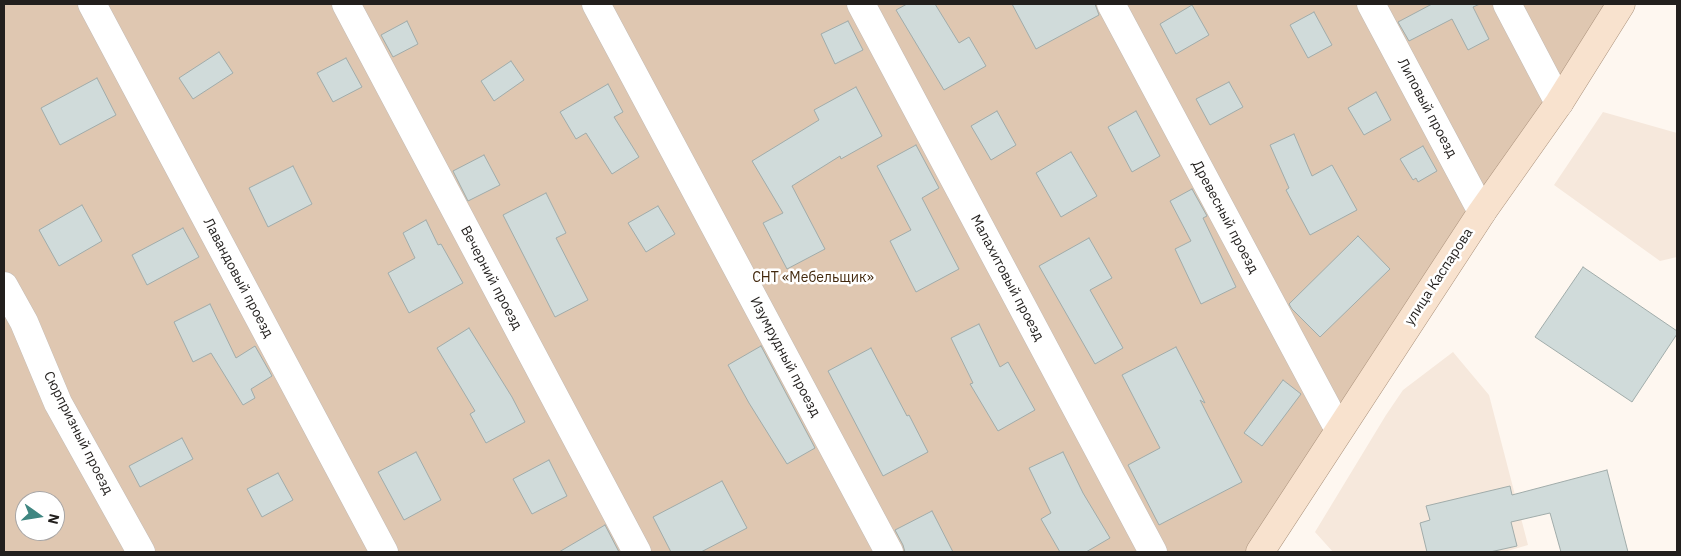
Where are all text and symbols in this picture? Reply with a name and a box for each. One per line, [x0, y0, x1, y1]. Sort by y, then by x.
street label: Липовый проезд [1394, 55, 1460, 161]
street label: Древесный проезд [1188, 158, 1262, 276]
street label: Малахитовый проезд [967, 212, 1047, 344]
street label: Лавандовый проезд [199, 215, 277, 341]
street label: Вечерний проезд [457, 223, 525, 333]
street label: улица Каспарова [1401, 225, 1477, 329]
park label: СНТ «Мебельщик» [752, 270, 874, 286]
street label: Изумрудный проезд [746, 294, 824, 420]
street label: Сюрпризный проезд [40, 369, 116, 497]
north arrow [15, 491, 65, 541]
text: N [44, 512, 64, 526]

